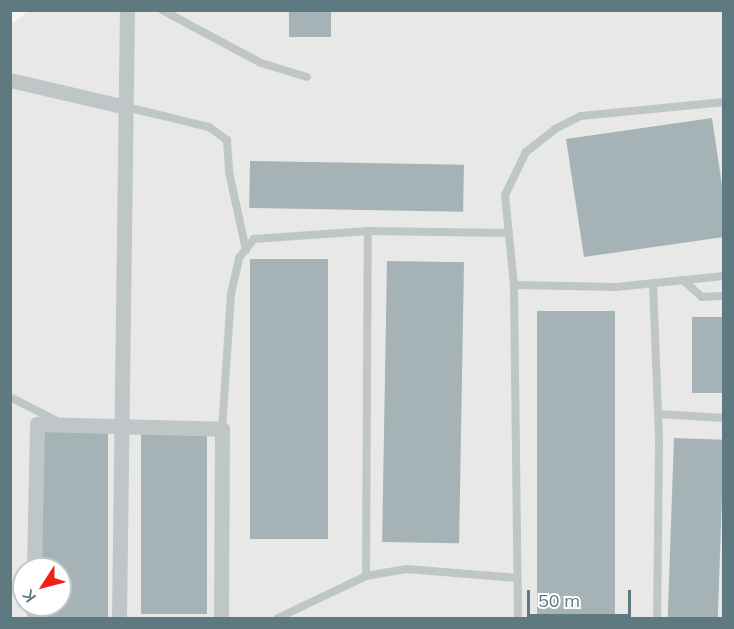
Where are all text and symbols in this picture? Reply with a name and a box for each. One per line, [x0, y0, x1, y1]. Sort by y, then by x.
north arrow [12, 557, 72, 617]
scale bar [530, 578, 634, 616]
text: K [18, 586, 40, 607]
text: 50 m [538, 589, 580, 612]

